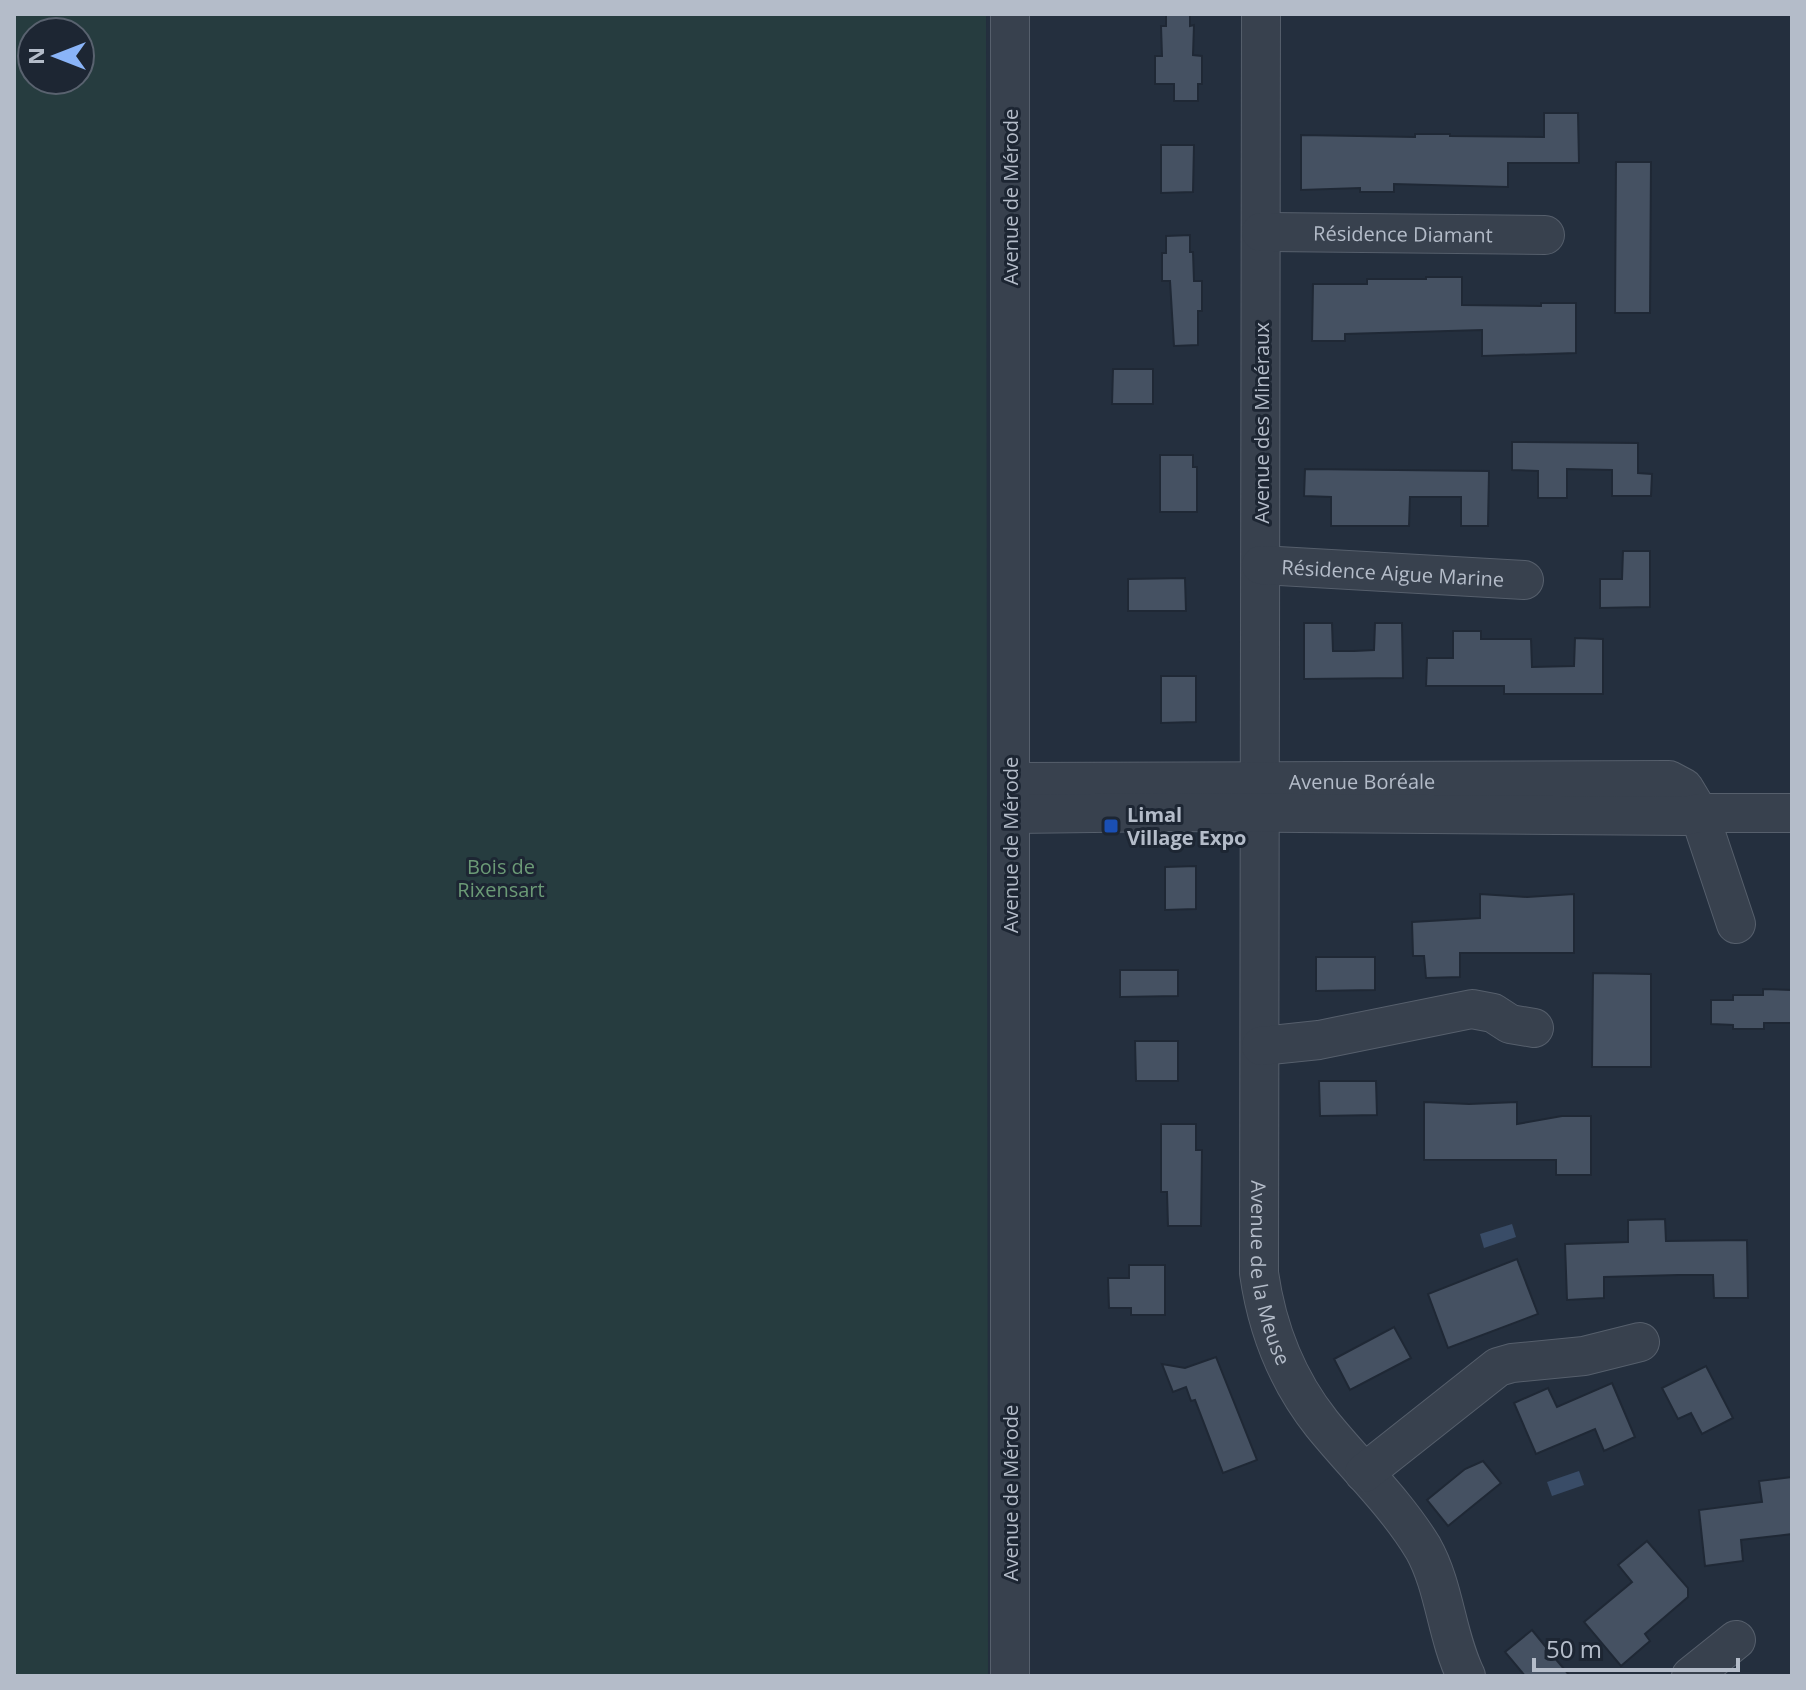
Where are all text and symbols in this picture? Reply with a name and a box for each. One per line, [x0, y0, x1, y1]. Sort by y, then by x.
north arrow [16, 16, 96, 96]
text: N [20, 47, 50, 65]
street label: Avenue de Mérode [997, 109, 1024, 285]
street label: Résidence Diamant [1313, 219, 1493, 248]
street label: Avenue des Minéraux [1248, 322, 1275, 524]
street label: Résidence Aigue Marine [1281, 553, 1505, 592]
street label: Avenue de Mérode [997, 757, 1024, 933]
street label: Avenue Boréale [1289, 767, 1435, 795]
place label: Limal Village Expo [1127, 801, 1247, 851]
marker: Limal Village Expo [1102, 817, 1120, 835]
park label: Bois de Rixensart [457, 853, 545, 903]
street label: Avenue de la Meuse [1245, 1180, 1297, 1369]
street label: Avenue de Mérode [997, 1405, 1024, 1581]
scale bar [1534, 1622, 1738, 1672]
text: 50 m [1546, 1632, 1602, 1665]

